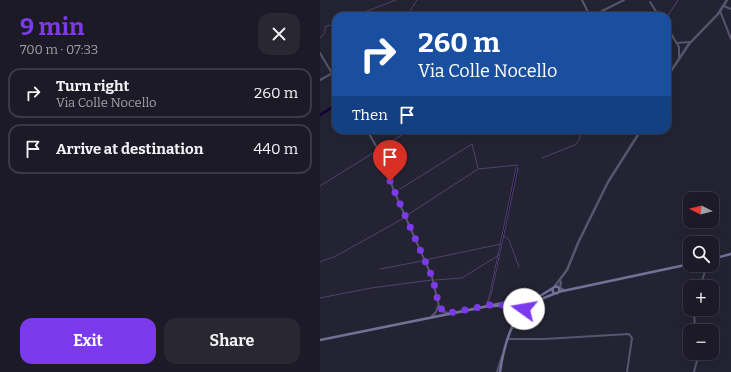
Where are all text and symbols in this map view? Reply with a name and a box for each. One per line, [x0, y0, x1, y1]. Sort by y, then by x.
text: 9 min [20, 13, 85, 41]
button: close [258, 13, 300, 55]
text: 260 m [418, 26, 500, 59]
icon: right [352, 28, 404, 80]
text: 700 m · 07:33 [20, 42, 98, 57]
text: Via Colle Nocello [418, 60, 557, 82]
text: Turn right [56, 77, 129, 95]
icon: right [22, 82, 44, 104]
text: 260 m [254, 84, 298, 102]
text: Via Colle Nocello [56, 95, 157, 110]
icon: arrive [396, 104, 418, 126]
text: Then [352, 106, 388, 124]
icon: arrive [22, 138, 44, 160]
text: Arrive at destination [56, 140, 203, 158]
text: 440 m [253, 140, 298, 158]
pin [373, 140, 407, 181]
icon: arrive [379, 146, 401, 168]
north arrow [683, 192, 719, 228]
map controls [683, 192, 719, 360]
button: search [683, 236, 719, 272]
button: + [683, 280, 719, 316]
position arrow [503, 288, 545, 330]
button: Exit [20, 318, 156, 364]
button: Share [164, 318, 300, 364]
button: − [683, 324, 719, 360]

